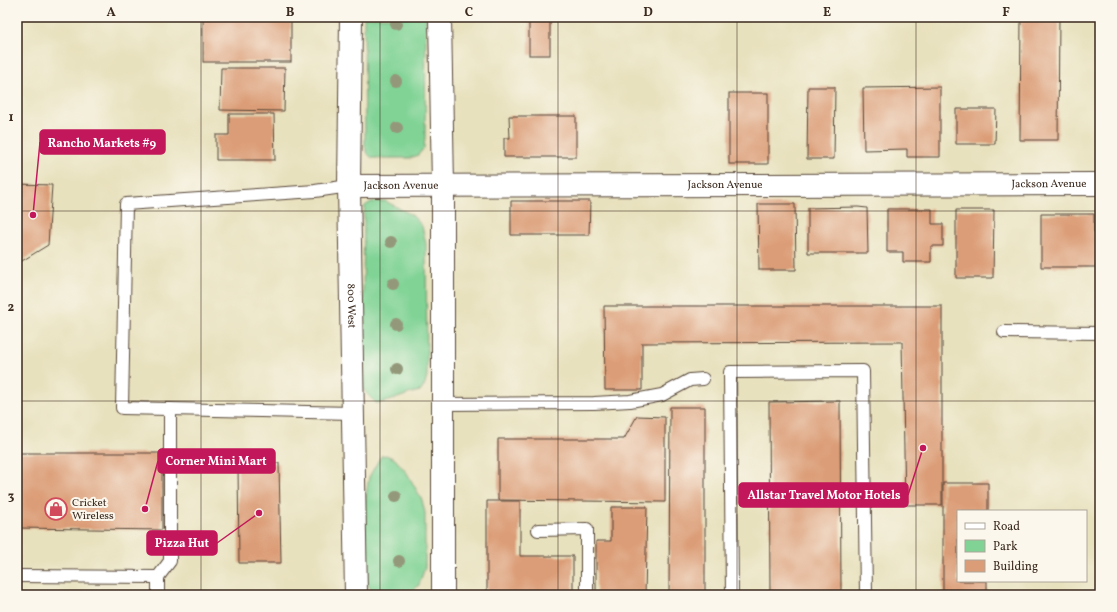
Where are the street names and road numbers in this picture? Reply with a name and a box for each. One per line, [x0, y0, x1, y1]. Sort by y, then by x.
street label: Jackson Avenue [687, 177, 763, 193]
street label: Jackson Avenue [1011, 177, 1087, 192]
street label: Jackson Avenue [363, 178, 439, 193]
street label: 800 West [343, 283, 359, 329]

